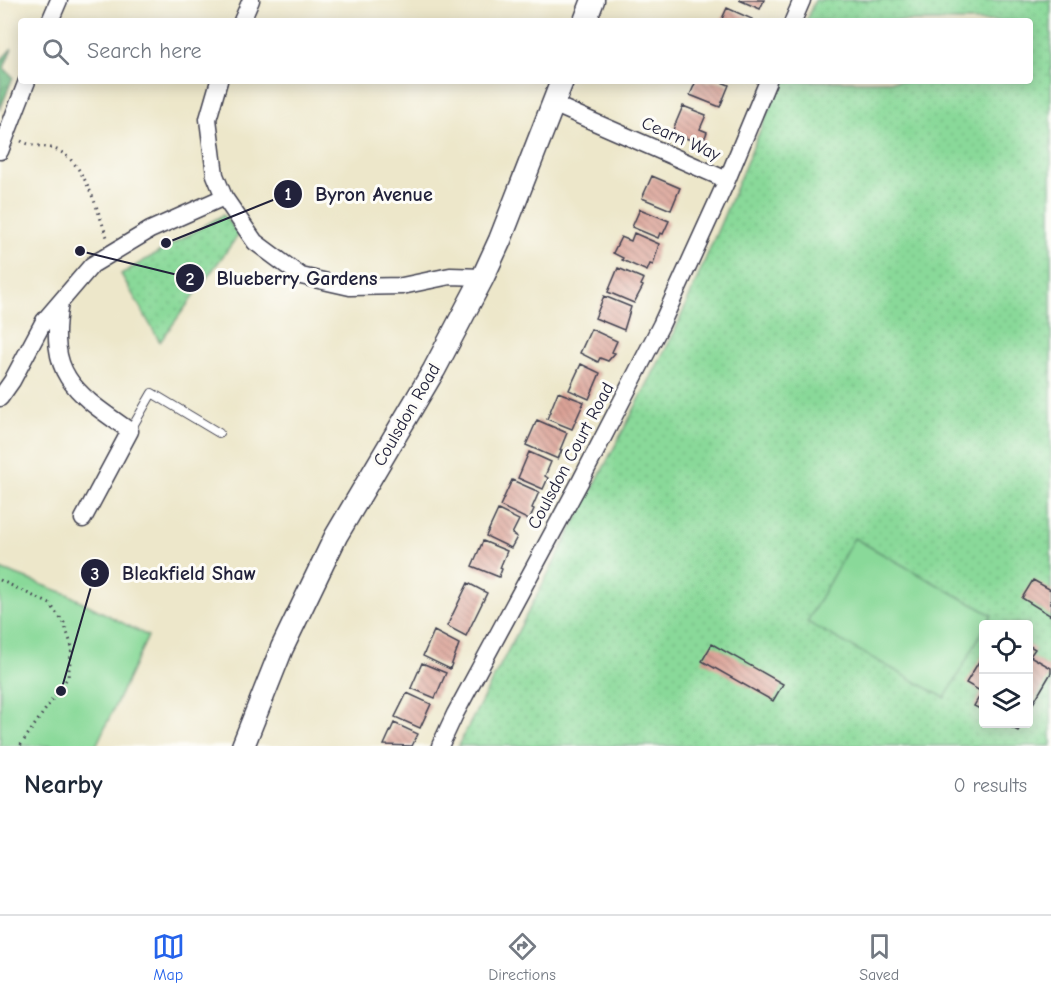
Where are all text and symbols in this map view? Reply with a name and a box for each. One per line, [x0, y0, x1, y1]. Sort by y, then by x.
search box [18, 18, 1033, 84]
icon: search [39, 35, 72, 68]
text: Search here [87, 38, 202, 64]
street label: Cearn Way [638, 112, 725, 166]
callout: Byron Avenue [273, 175, 445, 213]
text: Byron Avenue [315, 183, 433, 206]
text: 1 [284, 184, 292, 205]
callout: Blueberry Gardens [175, 259, 390, 297]
text: Blueberry Gardens [216, 267, 378, 290]
text: 2 [186, 269, 195, 290]
street label: Coulsdon Road [369, 360, 445, 470]
street label: Coulsdon Court Road [523, 379, 619, 533]
callout: Bleakfield Shaw [80, 554, 269, 592]
text: Bleakfield Shaw [122, 562, 256, 585]
text: 3 [91, 564, 99, 585]
map controls [979, 620, 1033, 728]
button: locate [979, 620, 1033, 674]
button: layers [979, 674, 1033, 728]
text: Nearby [24, 770, 103, 800]
text: 0 results [954, 774, 1027, 797]
tab: Map [152, 930, 185, 984]
tab: Directions [488, 930, 556, 984]
tab: Saved [859, 930, 899, 984]

